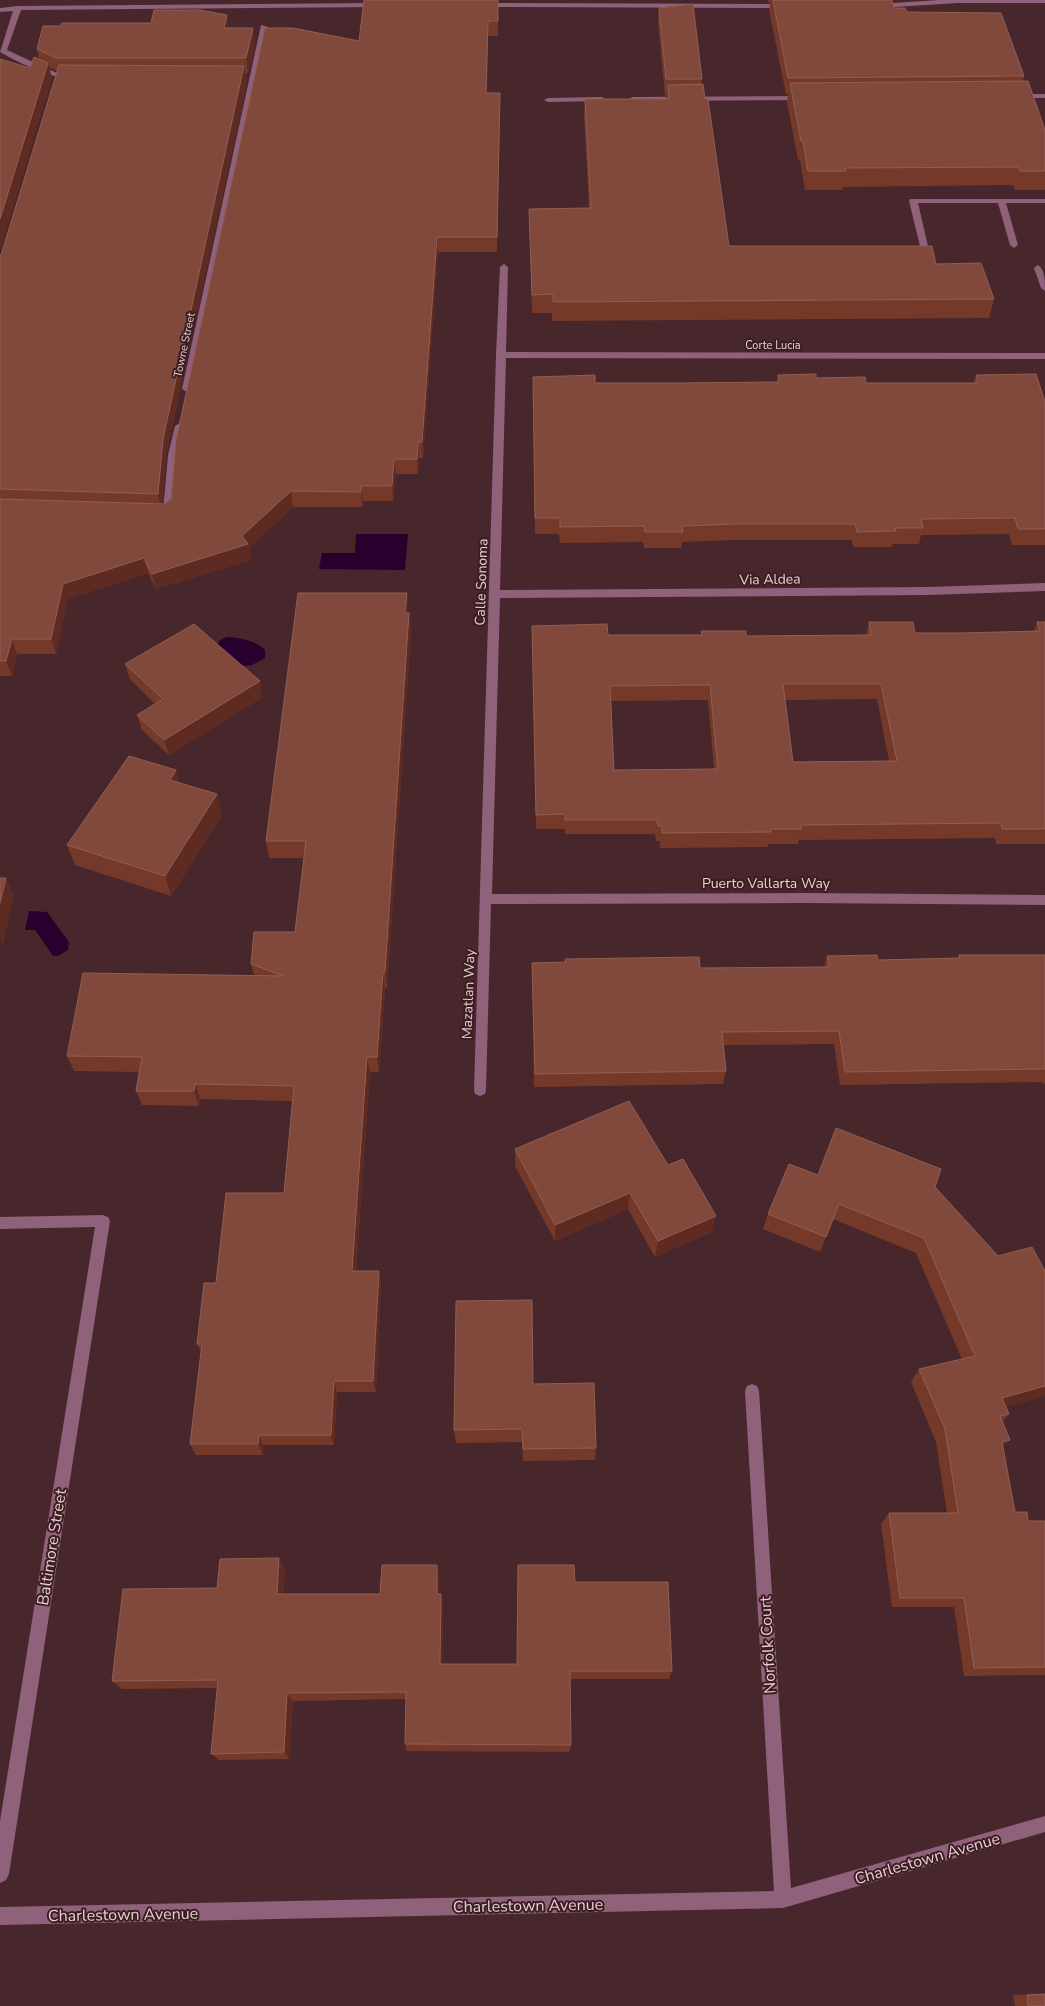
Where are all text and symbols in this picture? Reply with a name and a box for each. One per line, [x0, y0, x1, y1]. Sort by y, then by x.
street label: Towne Street [170, 311, 199, 379]
street label: Corte Lucia [745, 338, 801, 353]
street label: Calle Sonoma [470, 538, 493, 626]
street label: Via Aldea [738, 569, 801, 590]
street label: Puerto Vallarta Way [702, 874, 831, 893]
street label: Mazatlan Way [457, 948, 480, 1040]
street label: Baltimore Street [32, 1487, 72, 1607]
street label: Norfolk Court [754, 1595, 782, 1694]
street label: Charlestown Avenue [852, 1828, 1003, 1890]
street label: Charlestown Avenue [453, 1894, 603, 1918]
street label: Charlestown Avenue [48, 1903, 198, 1927]

